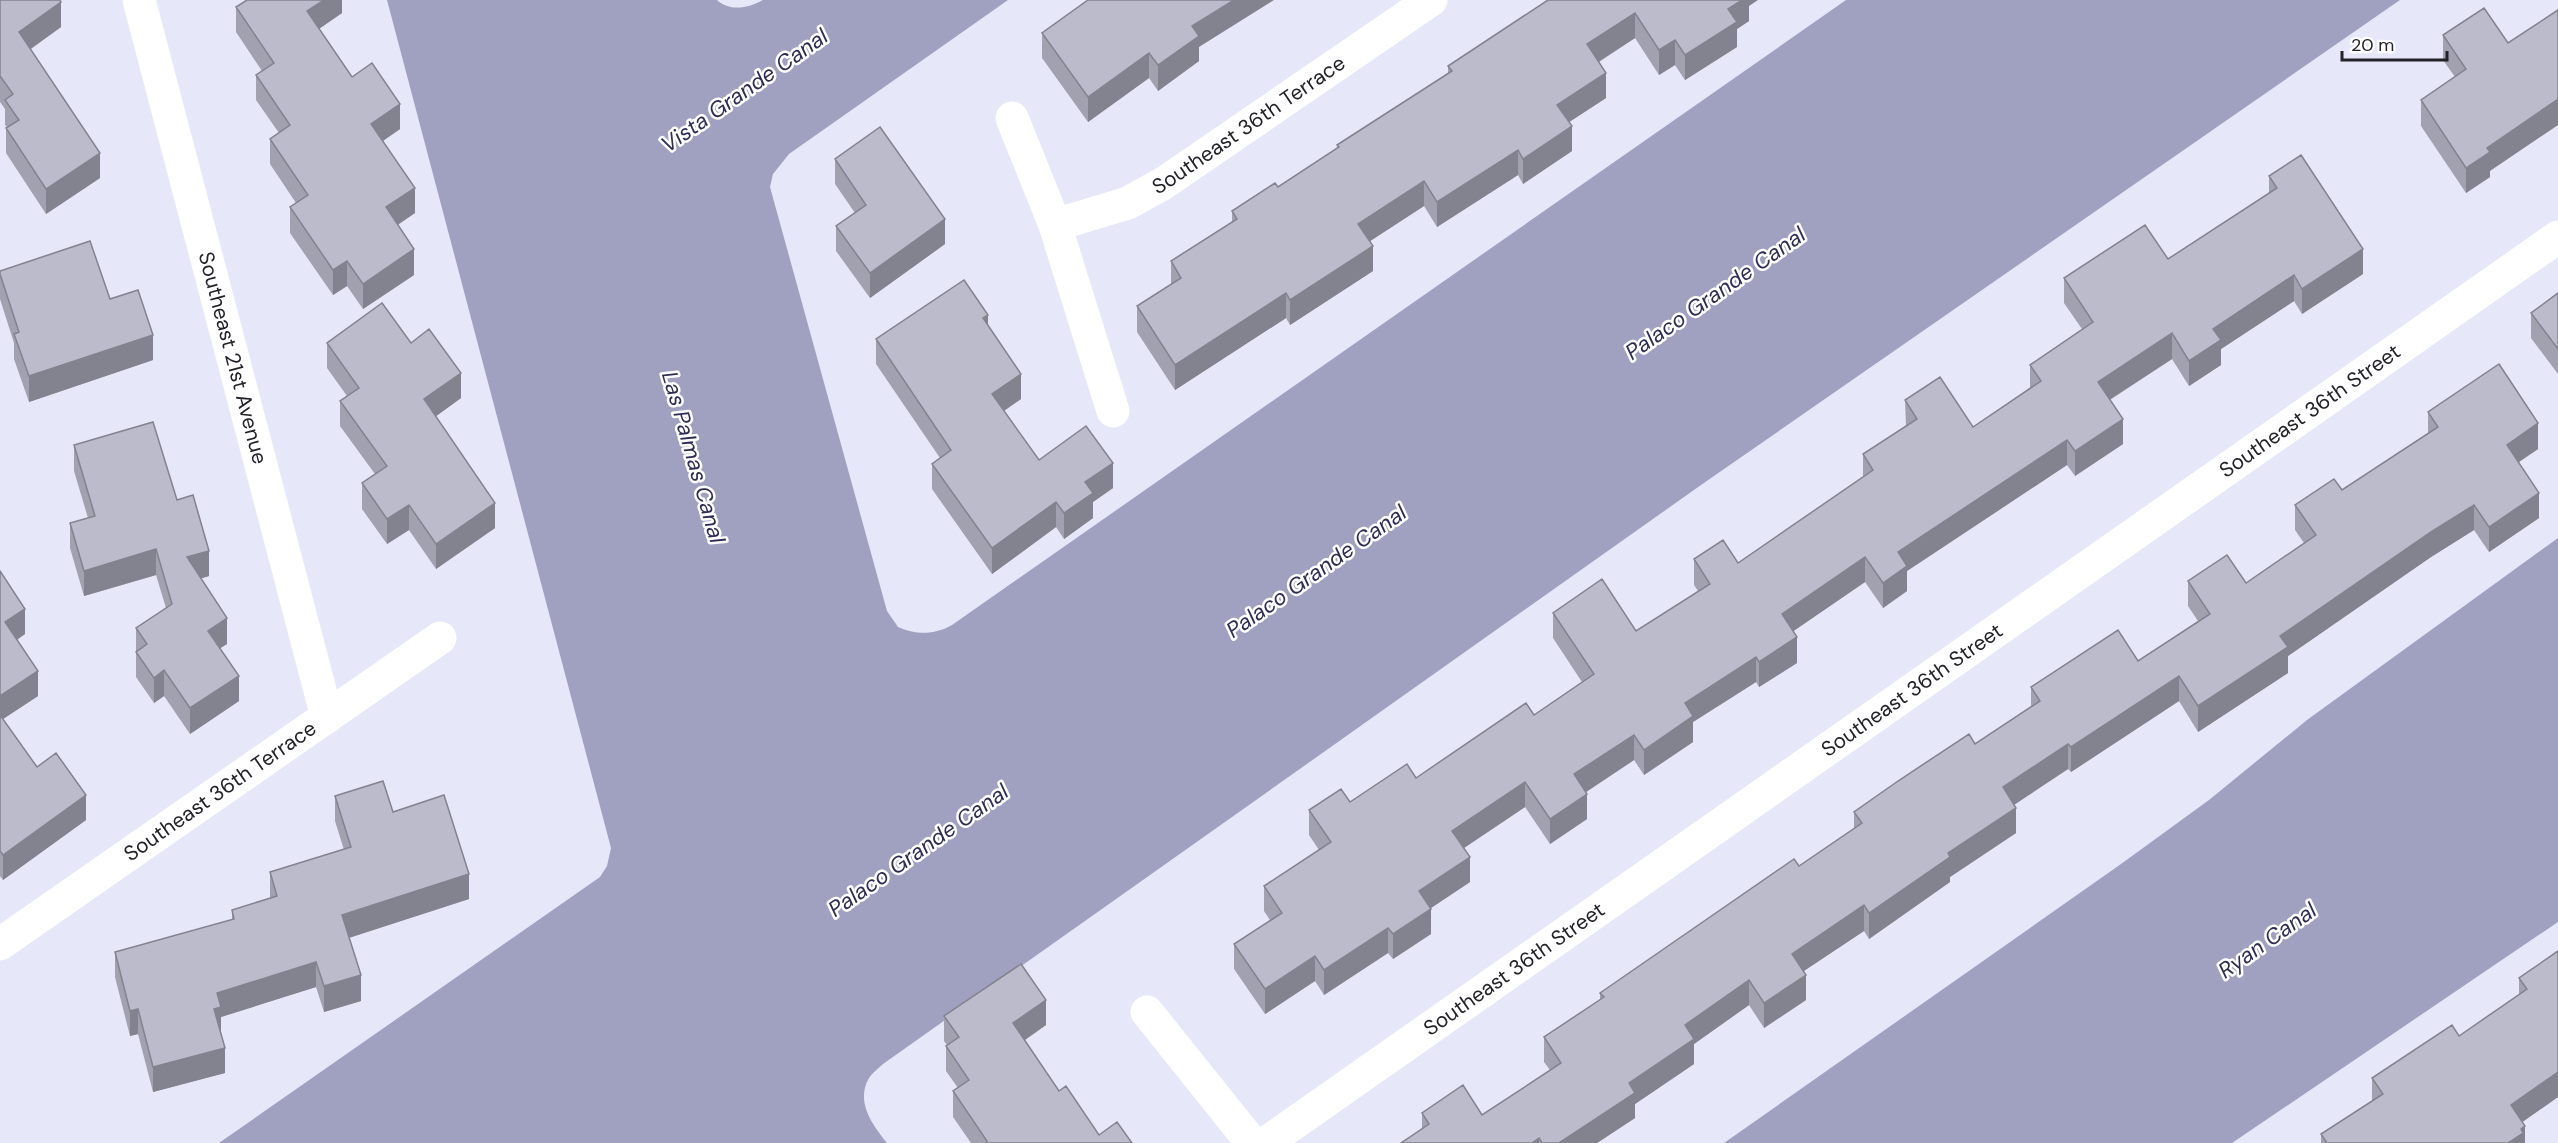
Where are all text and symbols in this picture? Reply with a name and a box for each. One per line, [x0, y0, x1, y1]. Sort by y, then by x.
water label: Vista Grande Canal [655, 21, 834, 159]
scale bar [2342, 24, 2447, 62]
text: 20 m [2351, 33, 2394, 57]
street label: Southeast 36th Terrace [1147, 49, 1351, 201]
water label: Palaco Grande Canal [1619, 220, 1812, 367]
street label: Southeast 21st Avenue [192, 249, 274, 467]
street label: Southeast 36th Street [2214, 338, 2406, 484]
water label: Las Palmas Canal [655, 368, 732, 547]
water label: Palaco Grande Canal [1220, 498, 1413, 645]
street label: Southeast 36th Street [1816, 617, 2008, 763]
street label: Southeast 36th Terrace [118, 714, 322, 868]
water label: Palaco Grande Canal [822, 777, 1015, 924]
water label: Ryan Canal [2212, 895, 2323, 985]
street label: Southeast 36th Street [1418, 896, 1610, 1042]

